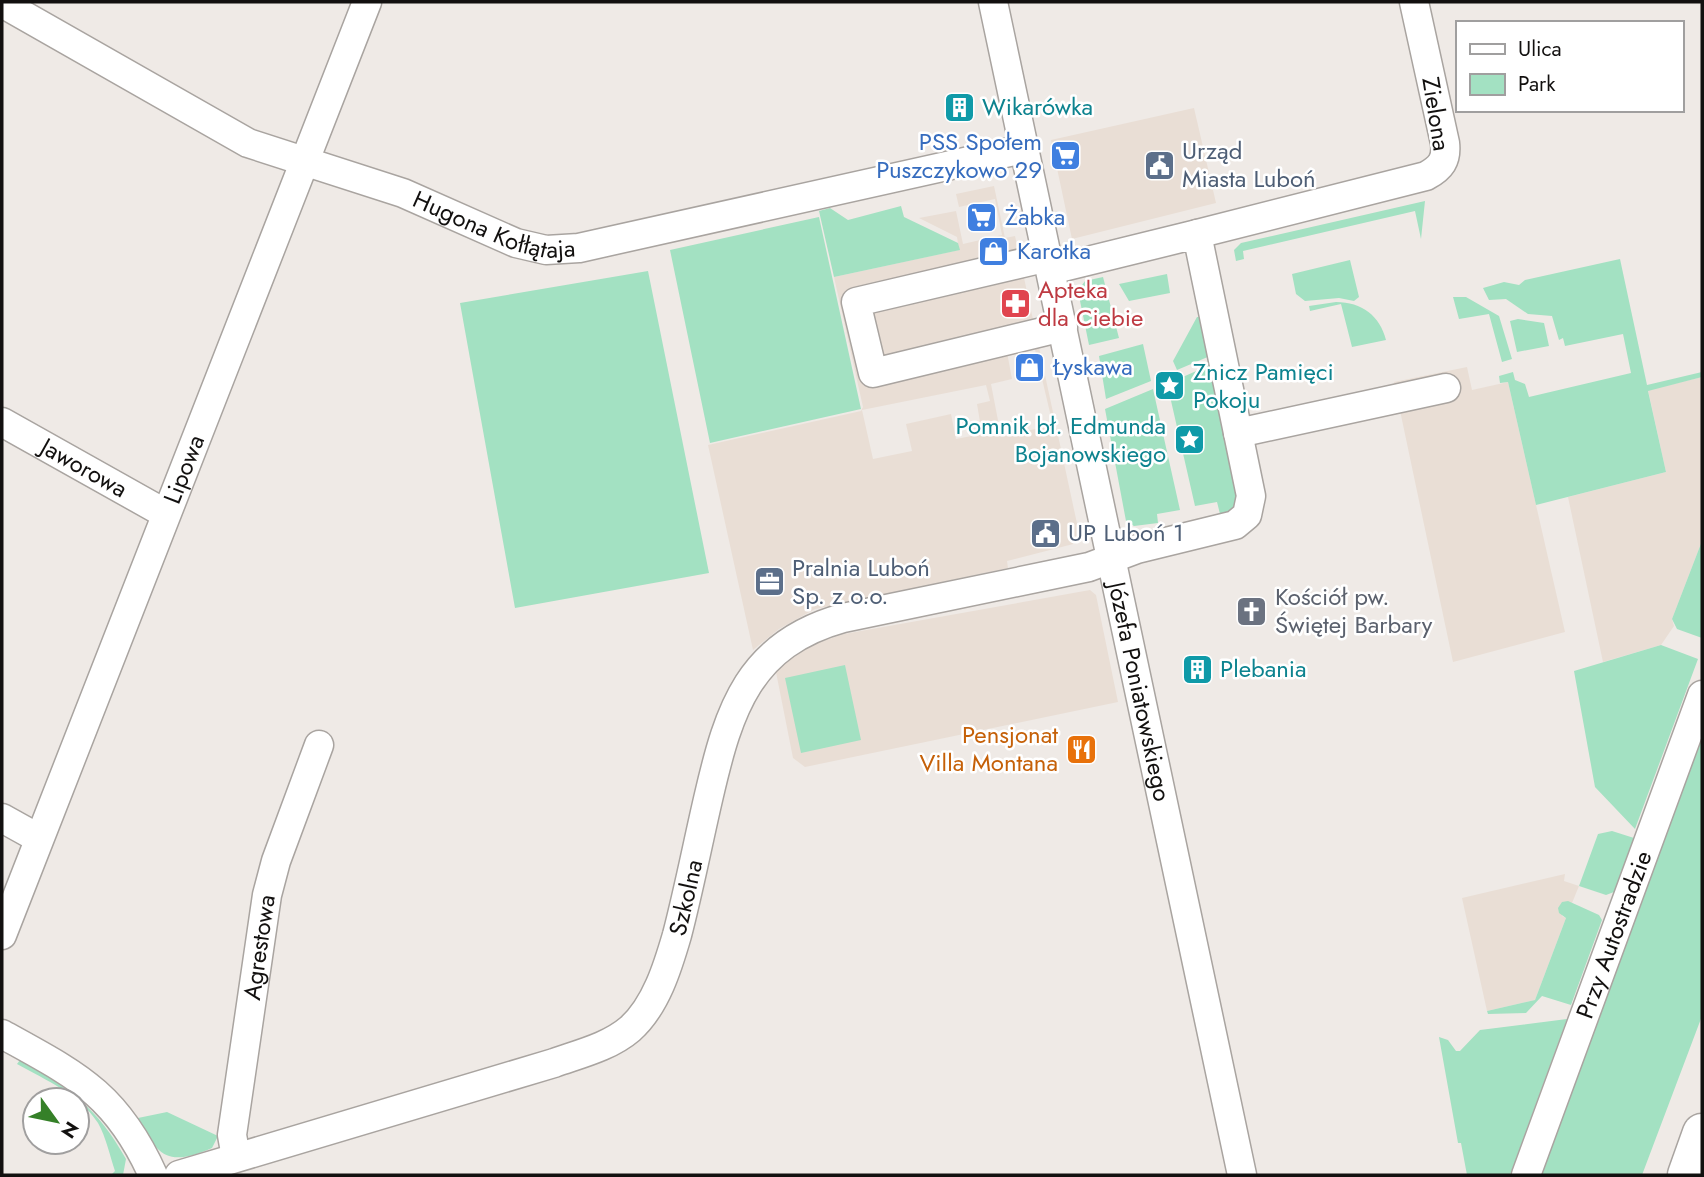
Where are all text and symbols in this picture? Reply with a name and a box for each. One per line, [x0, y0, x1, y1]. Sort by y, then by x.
legend [1456, 21, 1683, 112]
text: Ulica [1518, 34, 1562, 64]
text: Park [1518, 69, 1556, 99]
street label: Zielona [1413, 74, 1460, 153]
place label: Wikarówka [982, 89, 1093, 124]
building icon: Wikarówka [942, 90, 976, 124]
place label: PSS Społem Puszczykowo 29 [876, 124, 1042, 187]
place label: Urząd Miasta Luboń [1182, 133, 1316, 196]
supermarket icon: PSS Społem Puszczykowo 29 [1048, 139, 1082, 173]
public building icon: Urząd Miasta Luboń [1142, 148, 1176, 182]
street label: Hugona Kołłątaja [407, 182, 576, 267]
place label: Żabka [1005, 199, 1065, 234]
supermarket icon: Żabka [965, 200, 999, 234]
place label: Karotka [1017, 233, 1091, 268]
shop icon: Karotka [977, 234, 1011, 268]
place label: Apteka dla Ciebie [1038, 272, 1143, 335]
pharmacy icon: Apteka dla Ciebie [998, 287, 1032, 321]
place label: Łyskawa [1052, 349, 1133, 384]
shop icon: Łyskawa [1013, 350, 1047, 384]
place label: Znicz Pamięci Pokoju [1193, 354, 1334, 417]
place icon: Znicz Pamięci Pokoju [1153, 369, 1187, 403]
place label: Pomnik bł. Edmunda Bojanowskiego [956, 408, 1166, 471]
place icon: Pomnik bł. Edmunda Bojanowskiego [1172, 423, 1206, 457]
street label: Jaworowa [32, 428, 134, 506]
street label: Lipowa [154, 430, 213, 509]
place label: UP Luboń 1 [1068, 515, 1184, 550]
public building icon: UP Luboń 1 [1028, 516, 1062, 550]
place label: Pralnia Luboń Sp. z o.o. [792, 550, 930, 613]
office icon: Pralnia Luboń Sp. z o.o. [752, 565, 786, 599]
street label: Józefa Poniatowskiego [1099, 576, 1180, 805]
place label: Kościół pw. Świętej Barbary [1275, 579, 1433, 642]
church icon: Kościół pw. Świętej Barbary [1235, 594, 1269, 628]
place label: Plebania [1220, 651, 1307, 686]
building icon: Plebania [1180, 652, 1214, 686]
place label: Pensjonat Villa Montana [920, 717, 1058, 780]
restaurant icon: Pensjonat Villa Montana [1064, 732, 1098, 766]
street label: Przy Autostradzie [1567, 846, 1660, 1023]
street label: Szkolna [660, 856, 711, 939]
street label: Agrestowa [234, 892, 284, 1002]
north arrow [21, 1086, 91, 1156]
text: N [54, 1116, 85, 1144]

